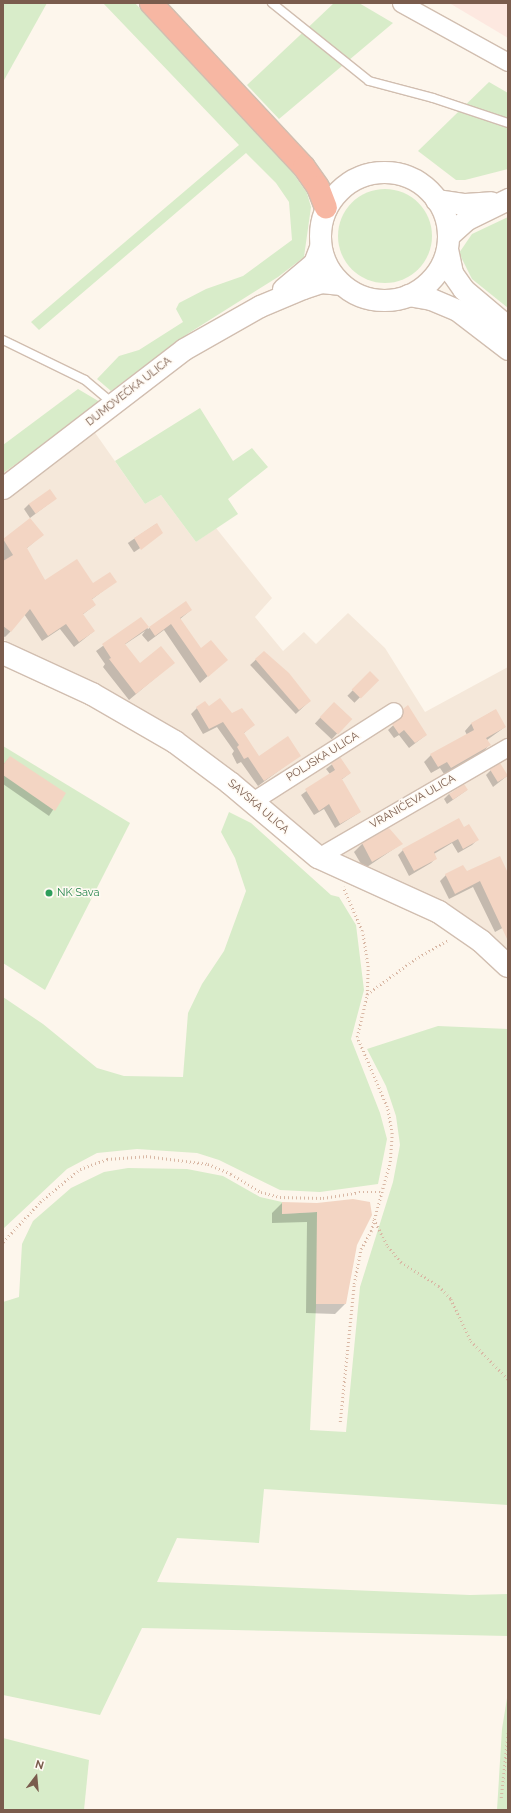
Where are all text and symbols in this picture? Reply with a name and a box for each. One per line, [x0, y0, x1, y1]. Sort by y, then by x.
street label: DUMOVEČKA ULICA [84, 354, 174, 430]
street label: POLJSKA ULICA [284, 729, 362, 785]
street label: VRANIĆEVA ULICA [368, 772, 458, 832]
street label: SAVSKA ULICA [225, 777, 291, 837]
place label: NK Sava [57, 886, 100, 900]
marker: NK Sava [44, 888, 54, 898]
north arrow [16, 1757, 56, 1797]
text: N [34, 1758, 45, 1772]

